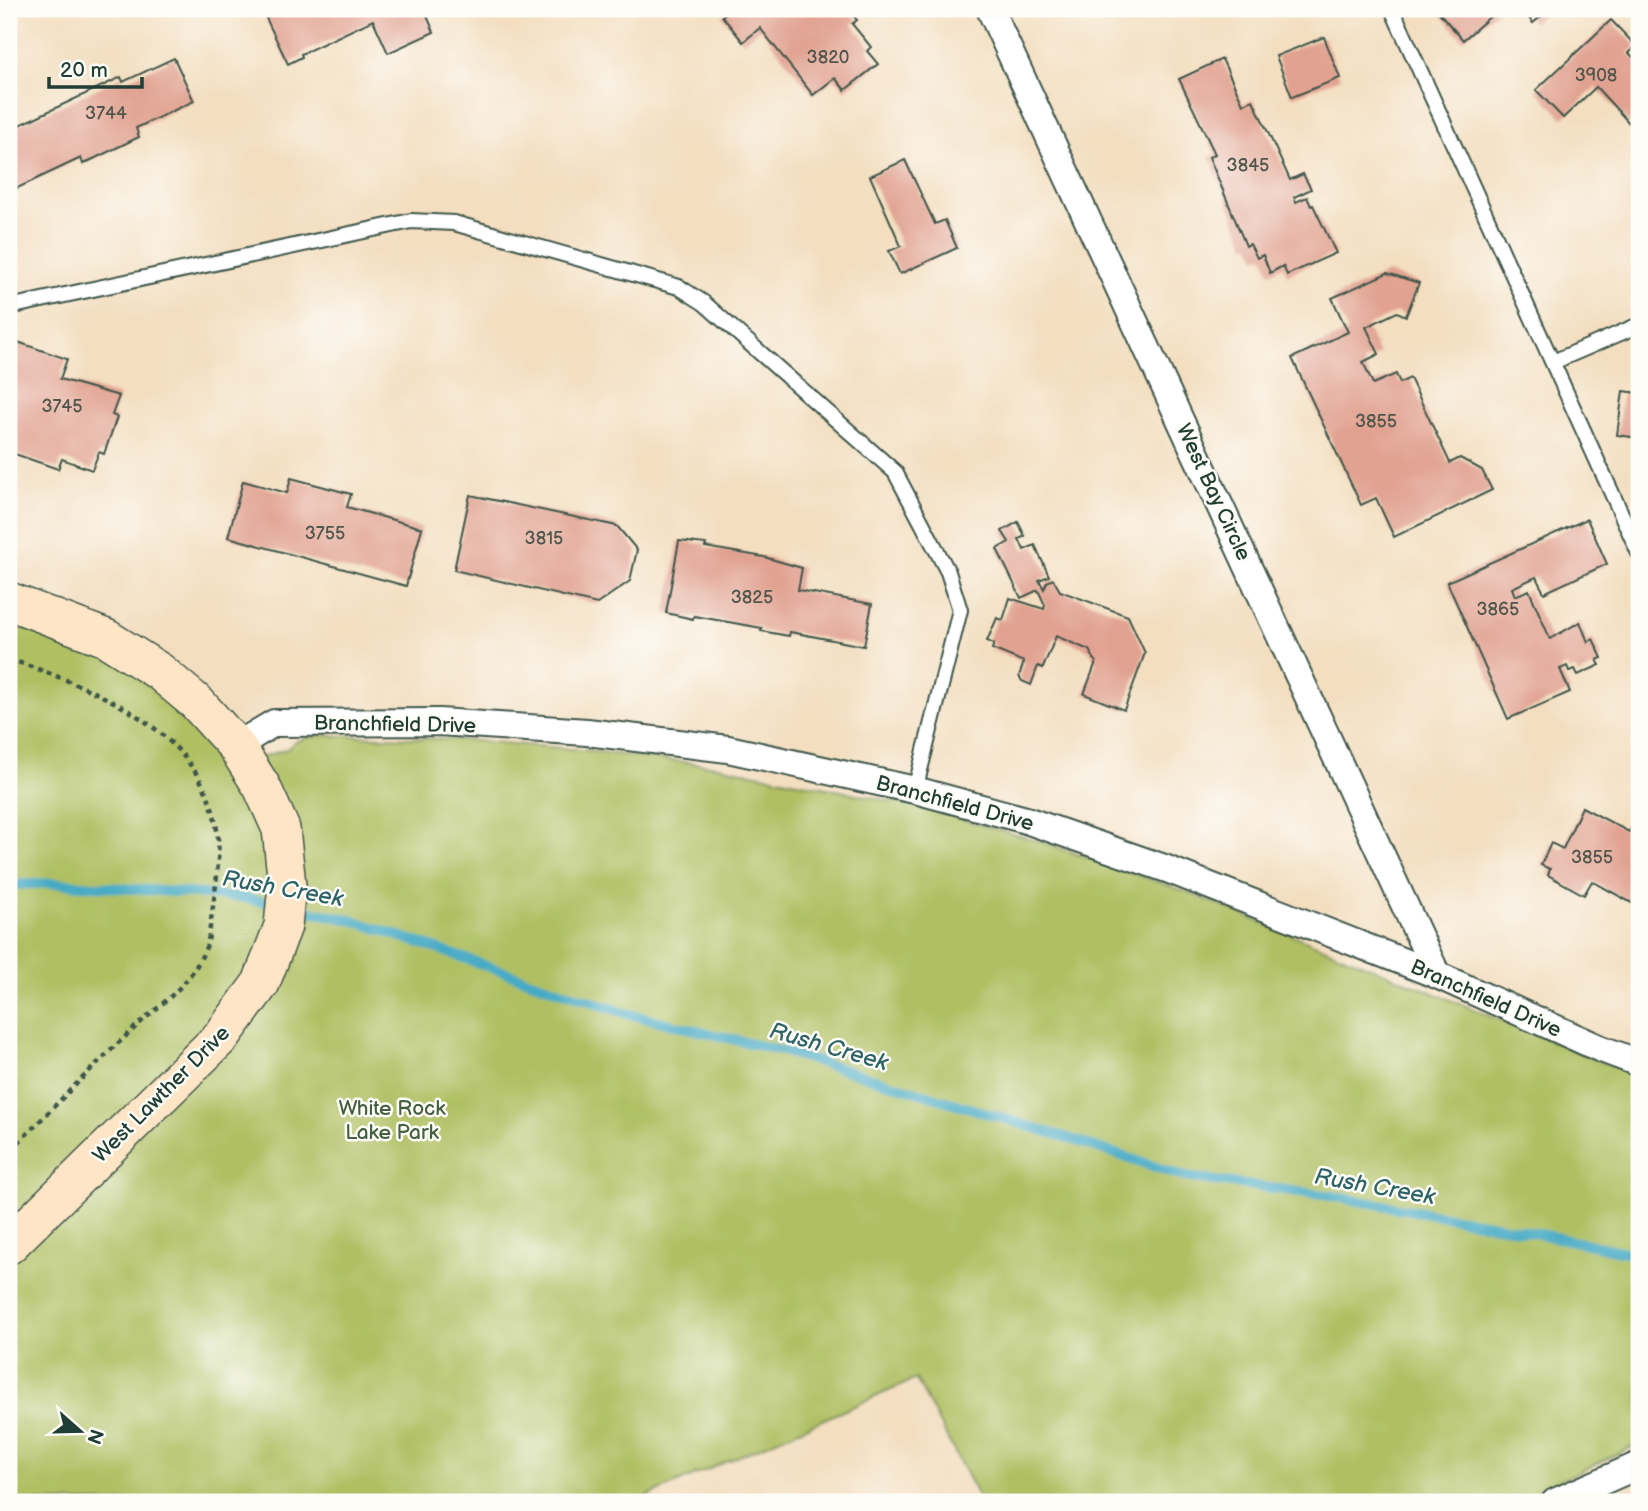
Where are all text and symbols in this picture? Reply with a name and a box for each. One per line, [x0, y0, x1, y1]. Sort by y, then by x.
scale bar [49, 46, 142, 90]
house number: 3820 [807, 47, 849, 68]
text: 20 m [60, 58, 108, 83]
house number: 3908 [1575, 65, 1617, 86]
house number: 3744 [85, 103, 127, 124]
house number: 3845 [1227, 155, 1269, 176]
house number: 3745 [41, 396, 83, 417]
house number: 3855 [1355, 411, 1397, 432]
street label: West Bay Circle [1171, 420, 1256, 565]
house number: 3755 [305, 523, 345, 544]
house number: 3815 [525, 528, 563, 549]
house number: 3825 [731, 587, 773, 608]
house number: 3865 [1477, 599, 1519, 620]
street label: Branchfield Drive [314, 711, 476, 738]
street label: Branchfield Drive [873, 770, 1037, 837]
house number: 3855 [1571, 847, 1613, 868]
water label: Rush Creek [220, 865, 346, 913]
street label: Branchfield Drive [1407, 954, 1565, 1043]
water label: Rush Creek [766, 1017, 892, 1077]
street label: West Lawther Drive [88, 1021, 235, 1168]
park label: White Rock Lake Park [338, 1096, 446, 1145]
water label: Rush Creek [1312, 1163, 1438, 1211]
north arrow [46, 1396, 116, 1466]
text: N [81, 1426, 108, 1447]

